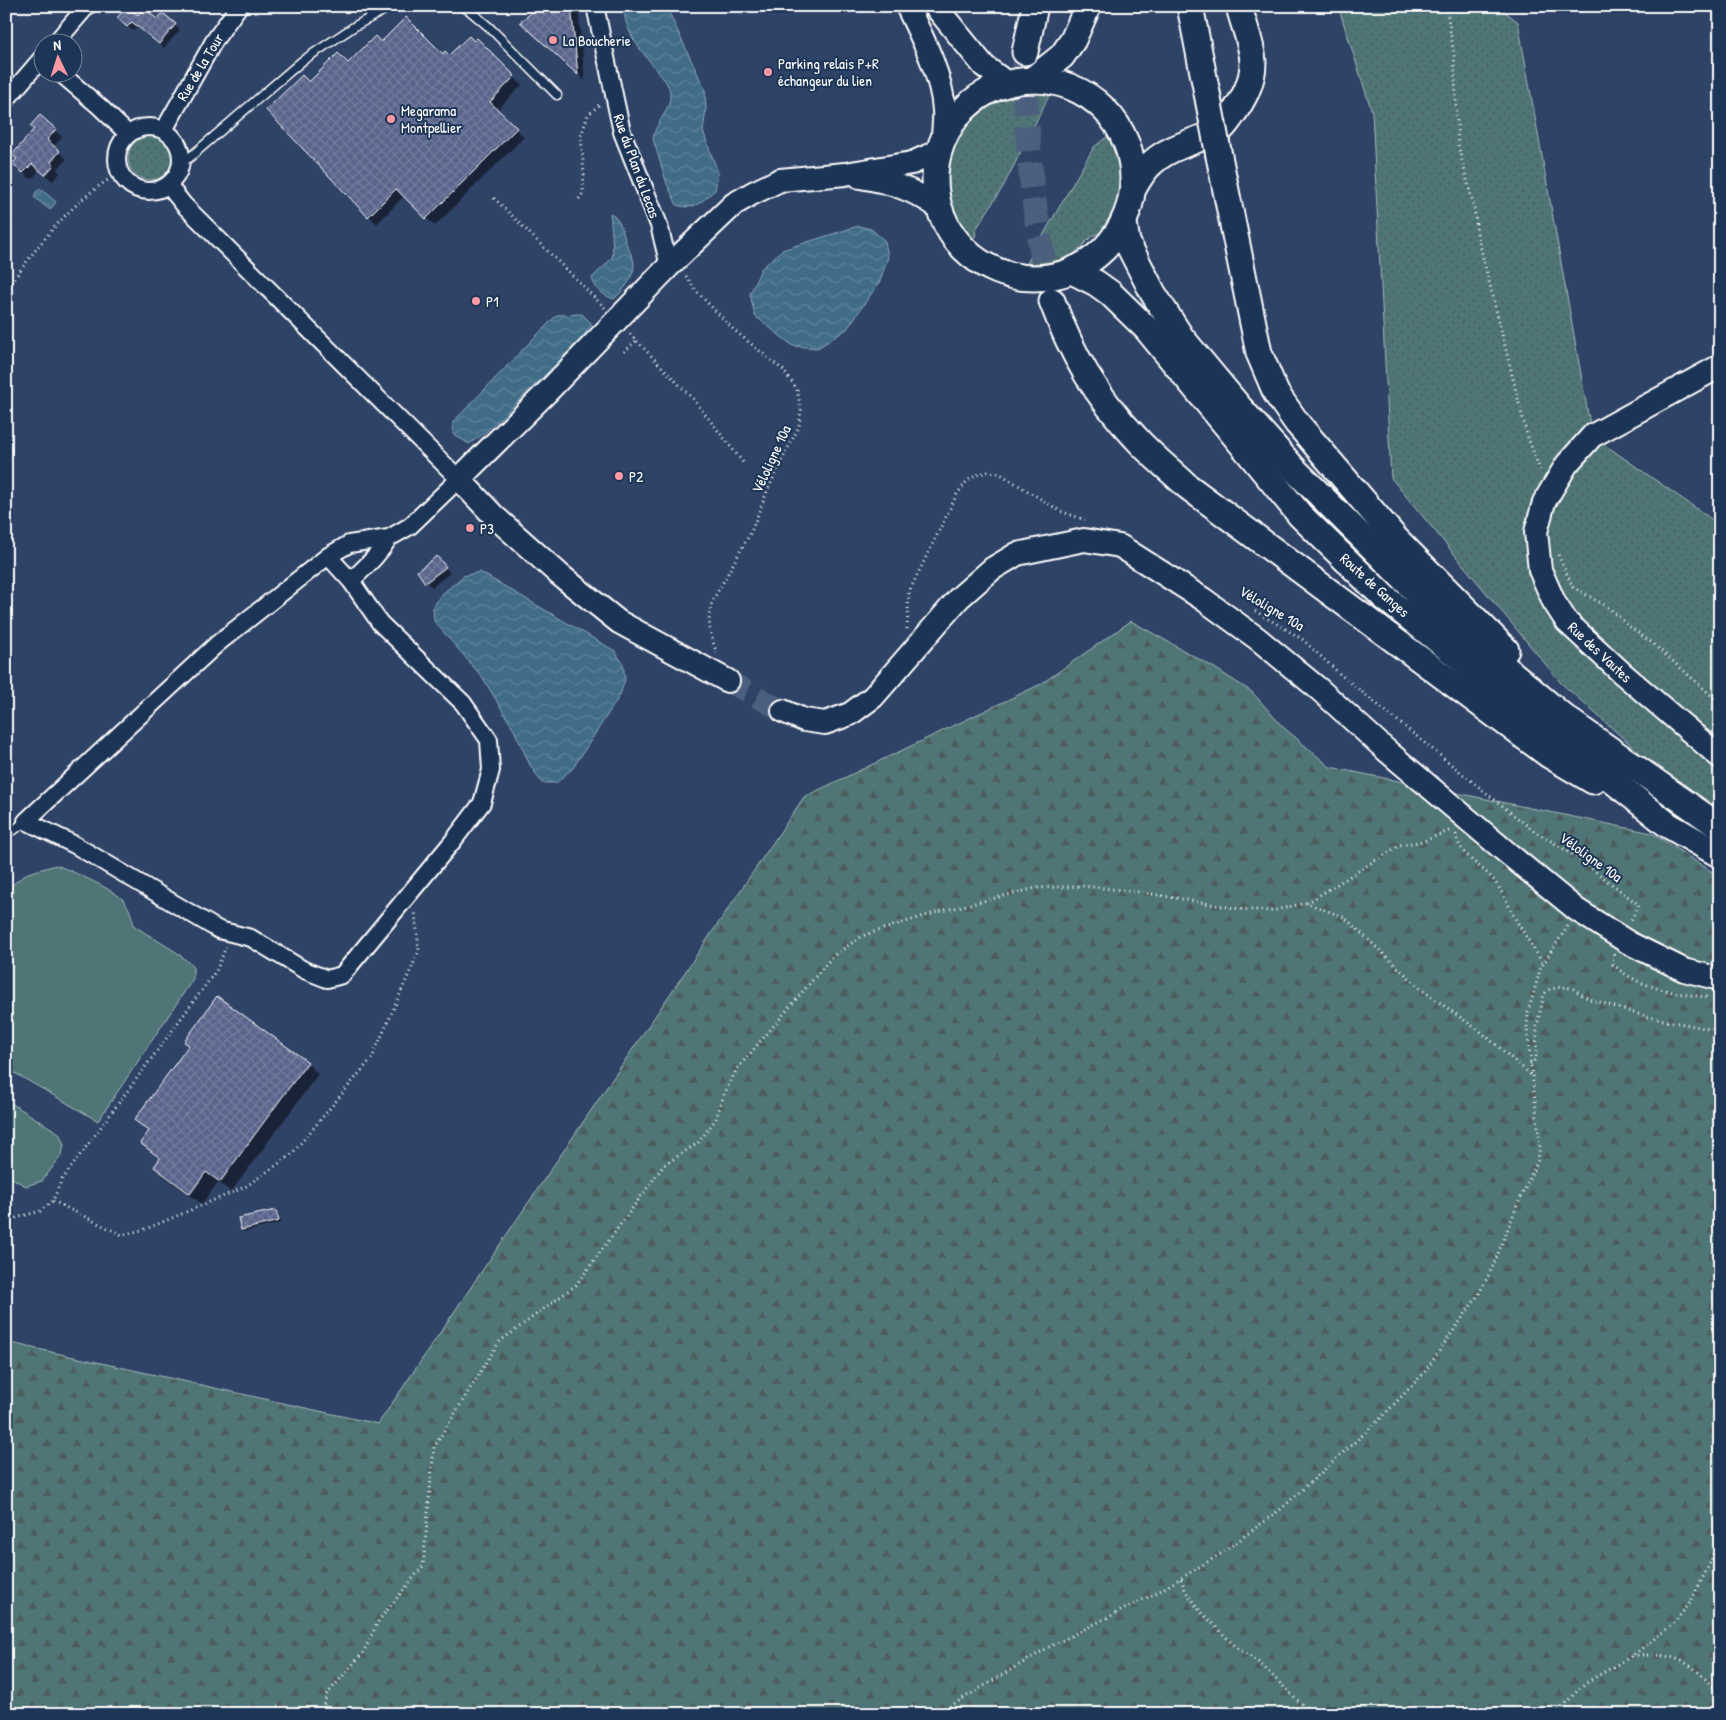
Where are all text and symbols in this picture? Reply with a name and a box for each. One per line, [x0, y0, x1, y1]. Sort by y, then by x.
street label: Rue de la Tour [172, 29, 229, 105]
place label: La Boucherie [563, 30, 631, 51]
north arrow [32, 32, 82, 82]
marker: La Boucherie [547, 34, 559, 46]
text: N [53, 35, 62, 54]
place label: Parking relais P+R échangeur du lien [778, 53, 879, 91]
marker: Parking relais P+R échangeur du lien [762, 66, 774, 78]
place label: Megarama Montpellier [401, 100, 462, 138]
street label: Rue du Plan du Lecas [608, 111, 666, 221]
marker: Megarama Montpellier [385, 113, 397, 125]
place label: P1 [486, 291, 499, 312]
marker: P1 [470, 295, 482, 307]
street label: Véloligne 10a [746, 422, 796, 496]
place label: P2 [629, 466, 643, 487]
marker: P2 [613, 470, 625, 482]
place label: P3 [480, 518, 494, 539]
marker: P3 [464, 522, 476, 534]
street label: Route de Ganges [1336, 548, 1415, 622]
street label: Véloligne 10a [1235, 580, 1309, 636]
street label: Rue des Vautes [1563, 617, 1637, 687]
street label: Véloligne 10a [1555, 827, 1627, 887]

